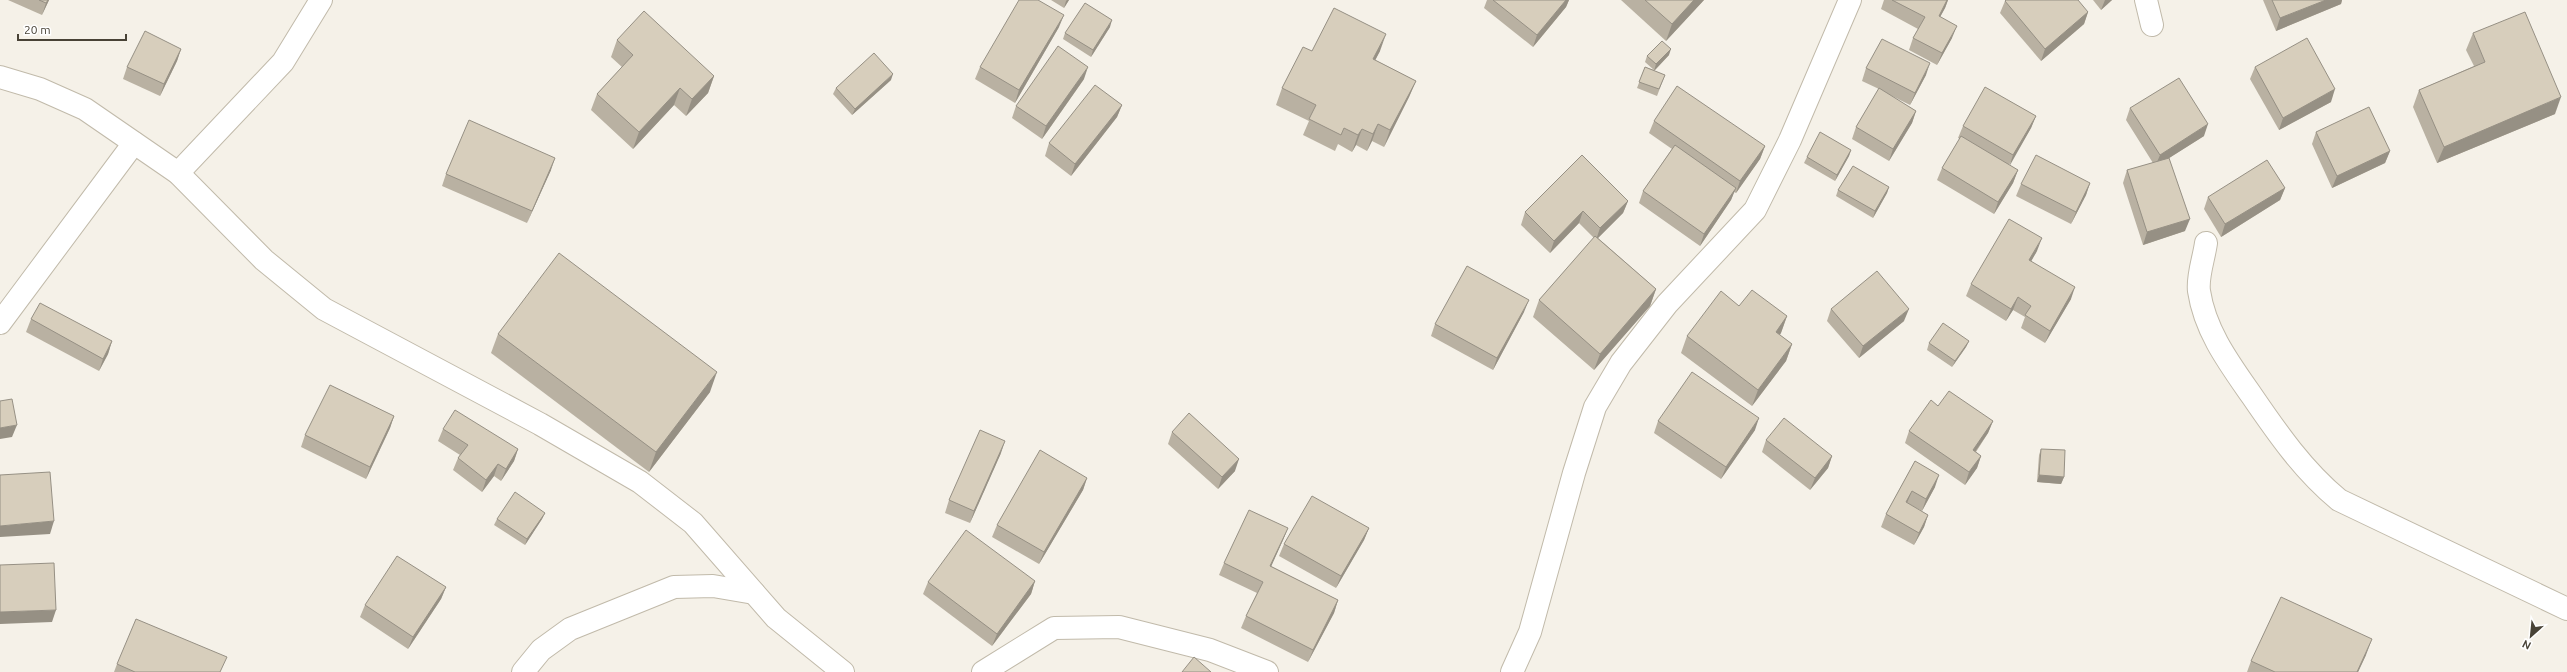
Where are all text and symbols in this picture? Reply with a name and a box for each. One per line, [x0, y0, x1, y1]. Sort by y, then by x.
scale bar [18, 16, 126, 42]
text: 20 m [24, 23, 51, 36]
north arrow [2511, 616, 2551, 656]
text: N [2520, 638, 2533, 652]

